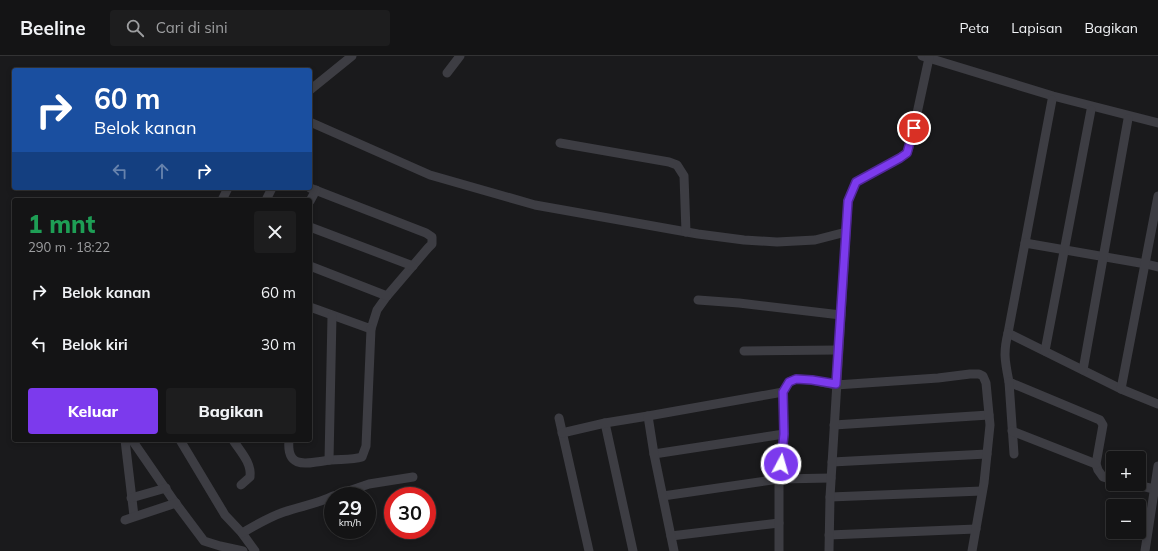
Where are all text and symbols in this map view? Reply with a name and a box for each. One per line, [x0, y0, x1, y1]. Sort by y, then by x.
search box [110, 10, 390, 46]
text: Beeline [20, 16, 86, 40]
icon: search [124, 17, 146, 39]
text: Cari di sini [156, 18, 228, 37]
text: Peta [960, 19, 989, 37]
text: Lapisan [1011, 19, 1063, 37]
text: Bagikan [1085, 19, 1138, 37]
text: 60 m [94, 81, 160, 116]
icon: right [28, 84, 80, 136]
pin [897, 111, 931, 145]
text: Belok kanan [94, 116, 196, 139]
icon: arrive [903, 117, 925, 139]
icon: left [109, 160, 131, 182]
icon: ahead [151, 160, 173, 182]
icon: right [193, 160, 215, 182]
text: 1 mnt [28, 209, 95, 239]
button: close [254, 211, 296, 253]
text: 290 m · 18:22 [28, 239, 110, 255]
icon: right [28, 281, 50, 303]
text: Belok kanan [62, 283, 151, 302]
text: 60 m [261, 283, 296, 302]
icon: left [28, 333, 50, 355]
text: Belok kiri [62, 335, 128, 354]
text: 30 m [261, 335, 296, 354]
button: Keluar [28, 388, 158, 434]
button: Bagikan [166, 388, 296, 434]
position arrow [760, 443, 802, 485]
map controls [1106, 451, 1146, 539]
button: + [1106, 451, 1146, 491]
speed limit sign: 30 [384, 487, 436, 539]
text: 29 [338, 495, 362, 520]
button: − [1106, 499, 1146, 539]
text: km/h [339, 516, 361, 529]

